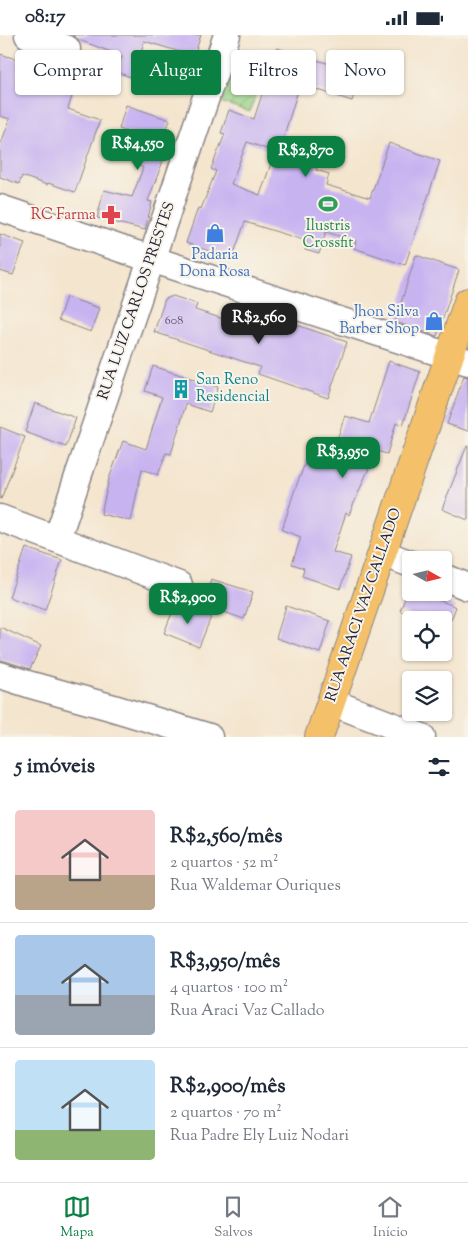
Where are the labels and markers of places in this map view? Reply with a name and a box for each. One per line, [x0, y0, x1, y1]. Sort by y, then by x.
pin: R$4,550 [92, 129, 184, 171]
pin: R$2,870 [260, 135, 352, 178]
sports icon: Ilustris Crossfit [317, 193, 339, 215]
pharmacy icon: RC Farma [100, 204, 122, 226]
place label: RC Farma [31, 205, 96, 226]
place label: Ilustris Crossfit [303, 216, 353, 254]
shop icon: Padaria Dona Rosa [204, 222, 226, 244]
place label: Padaria Dona Rosa [180, 245, 250, 283]
place label: Jhon Silva Barber Shop [339, 302, 419, 340]
pin: R$2,560 [213, 303, 305, 345]
shop icon: Jhon Silva Barber Shop [423, 310, 445, 332]
place label: San Reno Residencial [196, 370, 270, 408]
building icon: San Reno Residencial [170, 378, 192, 400]
pin: R$3,950 [297, 437, 389, 479]
pin: R$2,900 [142, 583, 234, 625]

